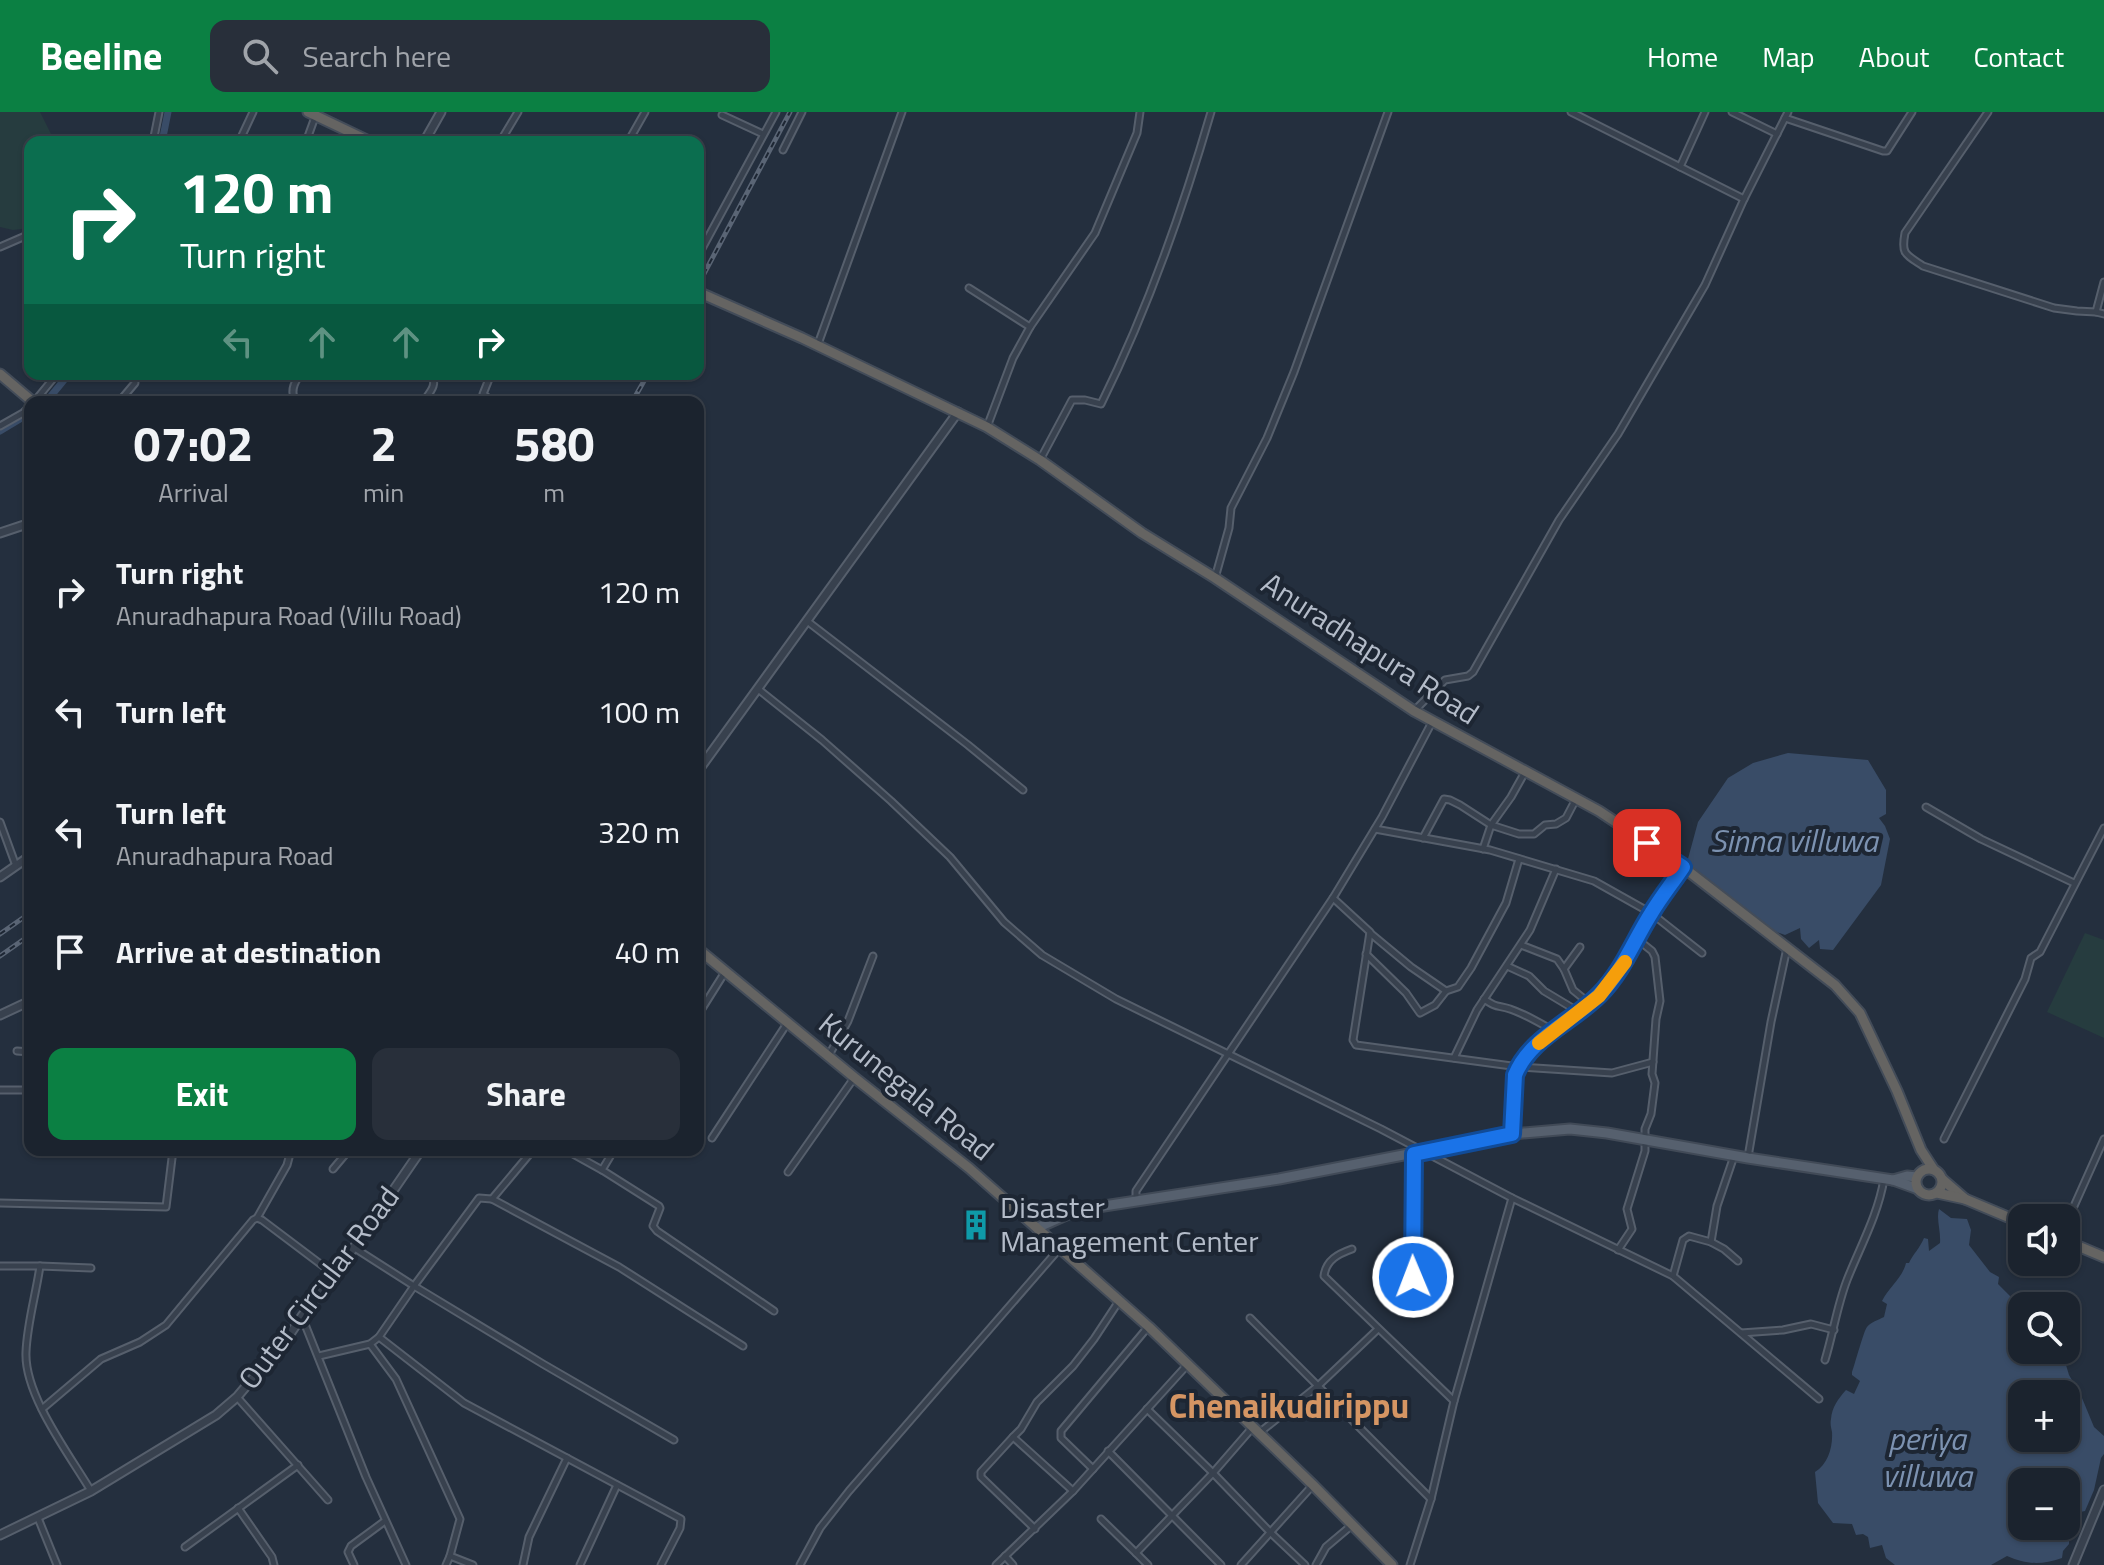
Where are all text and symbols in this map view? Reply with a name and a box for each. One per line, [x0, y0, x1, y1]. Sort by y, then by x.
search box [210, 20, 770, 92]
text: Beeline [40, 27, 162, 85]
text: Search here [302, 33, 451, 79]
icon: search [238, 34, 282, 78]
text: Home [1647, 35, 1718, 78]
text: Map [1762, 35, 1815, 78]
text: About [1859, 35, 1929, 78]
text: Contact [1973, 35, 2064, 78]
text: 120 m [180, 150, 333, 235]
icon: right [48, 168, 152, 272]
text: Turn right [180, 227, 325, 282]
icon: left [216, 320, 260, 364]
icon: ahead [300, 320, 344, 364]
icon: ahead [384, 320, 428, 364]
icon: right [468, 320, 512, 364]
text: 07:02 [134, 407, 253, 480]
text: 2 [370, 407, 397, 480]
text: 580 [514, 407, 594, 480]
text: Arrival [158, 473, 229, 512]
text: min [363, 473, 404, 512]
text: m [543, 473, 565, 512]
text: Turn right [116, 550, 244, 596]
street label: Anuradhapura Road [1253, 561, 1488, 736]
text: 120 m [598, 569, 680, 615]
icon: right [48, 570, 92, 614]
text: Anuradhapura Road (Villu Road) [116, 596, 462, 635]
text: Turn left [116, 689, 226, 735]
text: 100 m [598, 689, 680, 735]
icon: left [48, 690, 92, 734]
text: Turn left [116, 790, 226, 836]
text: 320 m [598, 809, 680, 855]
pin [1613, 809, 1681, 877]
icon: left [48, 810, 92, 854]
water label: Sinna villuwa [1710, 816, 1880, 864]
icon: arrive [1625, 821, 1669, 865]
text: Anuradhapura Road [116, 836, 334, 875]
text: Arrive at destination [116, 929, 381, 975]
text: 40 m [615, 929, 680, 975]
icon: arrive [48, 930, 92, 974]
street label: Kurunegala Road [809, 1001, 1004, 1171]
button: Exit [48, 1048, 356, 1140]
button: Share [372, 1048, 680, 1140]
street label: Outer Circular Road [226, 1176, 410, 1399]
place label: Disaster Management Center [1000, 1184, 1259, 1264]
map controls [2008, 1204, 2080, 1540]
button: sound [2008, 1204, 2080, 1276]
building icon: Disaster Management Center [959, 1208, 993, 1242]
position arrow [1371, 1235, 1455, 1319]
button: search [2008, 1292, 2080, 1364]
district label: Chenaikudirippu [1169, 1379, 1409, 1431]
button: + [2008, 1380, 2080, 1452]
water label: periya villuwa [1882, 1414, 1974, 1499]
button: − [2008, 1468, 2080, 1540]

